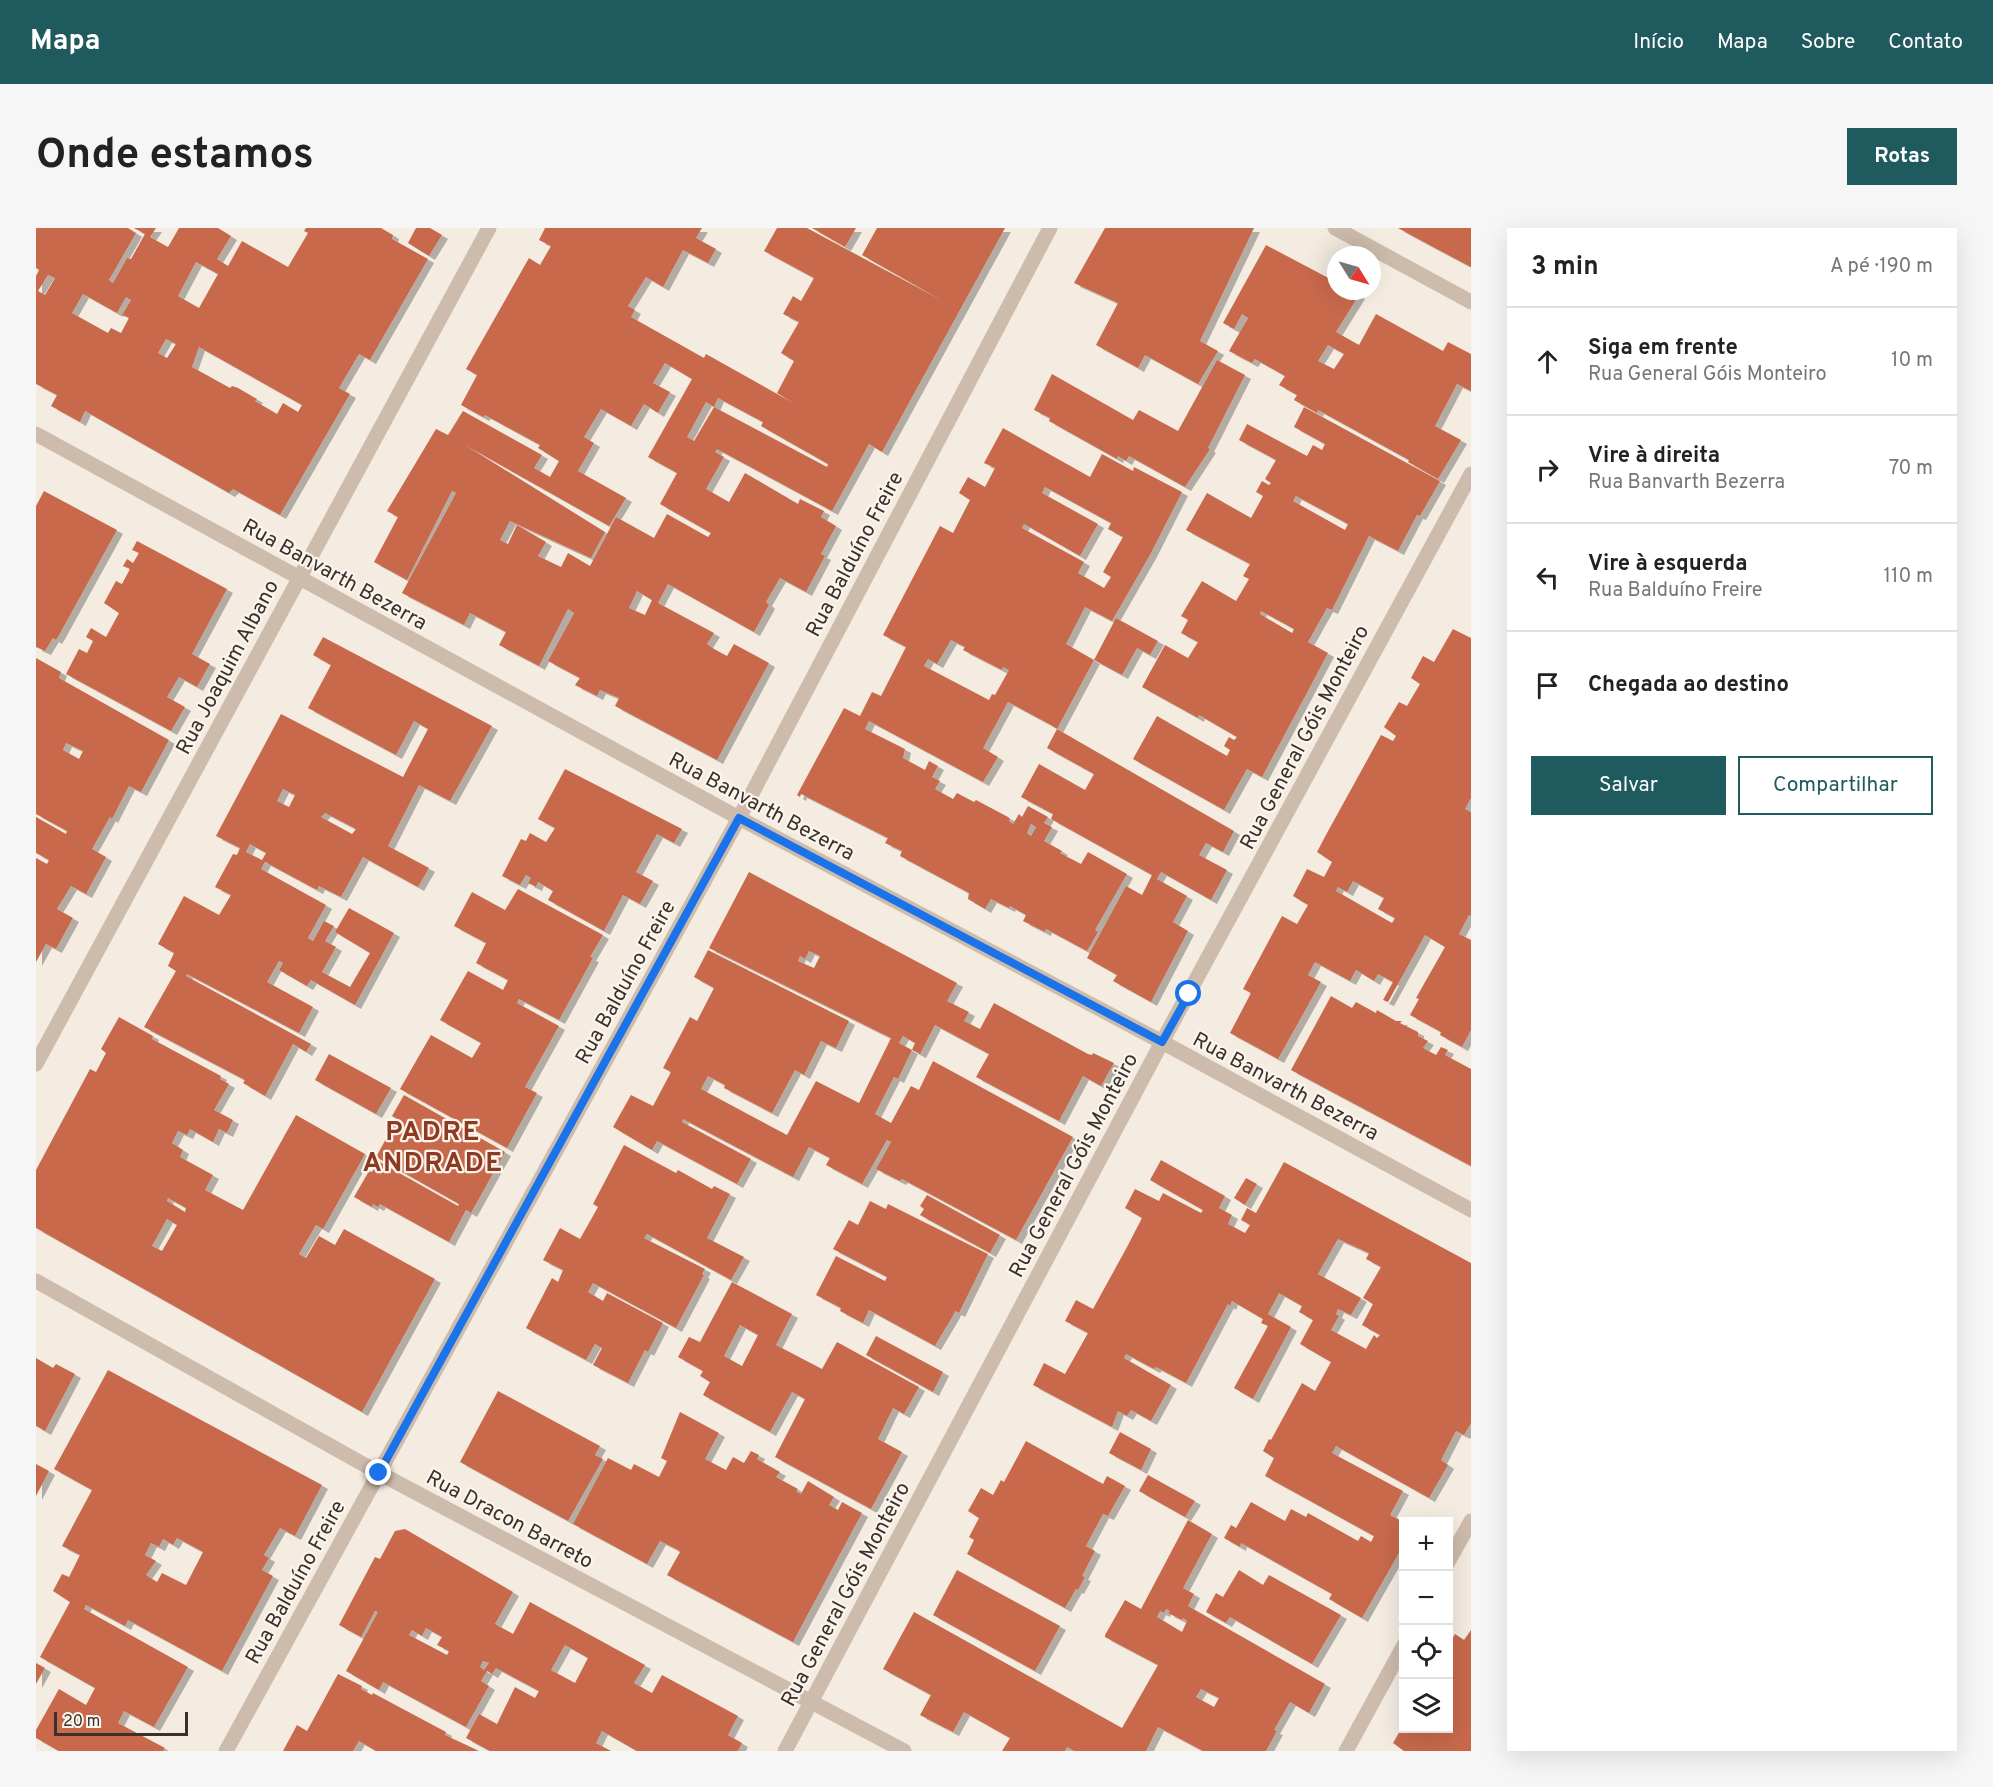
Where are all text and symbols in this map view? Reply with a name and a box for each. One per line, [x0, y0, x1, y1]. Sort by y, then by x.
text: Mapa [30, 24, 100, 60]
text: Início [1633, 29, 1684, 56]
text: Mapa [1717, 29, 1768, 56]
text: Sobre [1801, 29, 1855, 56]
text: Contato [1888, 29, 1963, 56]
button: Rotas [1847, 128, 1957, 185]
text: Onde estamos [36, 130, 314, 183]
north arrow [1327, 246, 1381, 300]
text: 3 min [1531, 251, 1599, 284]
text: A pé · 190 m [1830, 254, 1933, 280]
text: Siga em frente [1588, 335, 1738, 362]
icon: ahead [1531, 345, 1564, 378]
text: 10 m [1891, 348, 1933, 374]
text: Rua General Góis Monteiro [1588, 362, 1827, 388]
text: Vire à direita [1588, 443, 1720, 470]
icon: right [1531, 453, 1564, 486]
text: 70 m [1889, 456, 1933, 482]
street label: Rua Balduíno Freire [800, 467, 910, 642]
text: Rua Banvarth Bezerra [1588, 470, 1785, 496]
street label: Rua Banvarth Bezerra [237, 513, 431, 637]
text: Vire à esquerda [1588, 551, 1747, 578]
icon: left [1531, 561, 1564, 594]
text: 110 m [1884, 564, 1933, 590]
street label: Rua Joaquim Albano [171, 576, 286, 760]
text: Rua Balduíno Freire [1588, 578, 1763, 604]
street label: Rua General Góis Monteiro [1235, 621, 1376, 855]
icon: arrive [1531, 669, 1564, 702]
text: Chegada ao destino [1588, 672, 1789, 699]
street label: Rua Banvarth Bezerra [664, 747, 859, 868]
button: Salvar [1531, 756, 1726, 815]
button: Compartilhar [1738, 756, 1933, 815]
street label: Rua Balduíno Freire [570, 896, 683, 1069]
route start [1175, 980, 1201, 1006]
street label: Rua Banvarth Bezerra [1188, 1027, 1383, 1148]
street label: Rua General Góis Monteiro [1004, 1049, 1145, 1283]
district label: PADRE ANDRADE [362, 1116, 504, 1181]
route end [365, 1459, 391, 1485]
street label: Rua Dracon Barreto [421, 1465, 598, 1576]
street label: Rua General Góis Monteiro [776, 1478, 917, 1712]
street label: Rua Balduíno Freire [240, 1496, 353, 1669]
map controls [1399, 1517, 1453, 1733]
button: + [1399, 1517, 1453, 1571]
button: − [1399, 1571, 1453, 1625]
button: locate [1399, 1625, 1453, 1679]
button: layers [1399, 1679, 1453, 1733]
scale bar [54, 1709, 188, 1736]
text: 20 m [63, 1712, 100, 1732]

